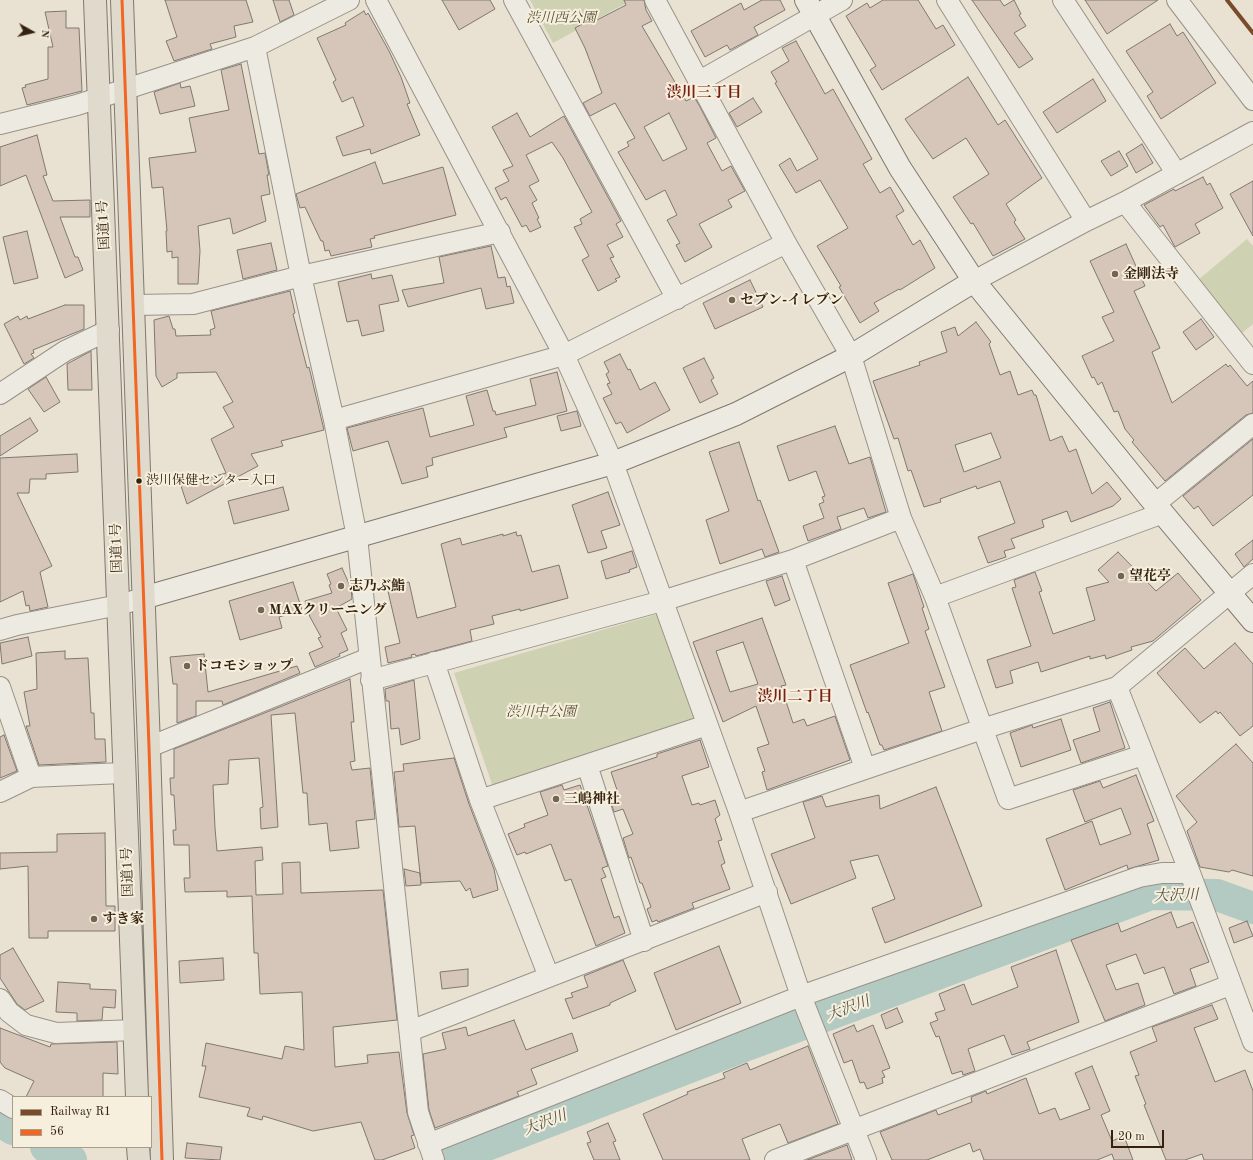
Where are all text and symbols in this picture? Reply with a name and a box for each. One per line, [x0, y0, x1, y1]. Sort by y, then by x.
park label: 渋川西公園 [526, 10, 596, 26]
north arrow [12, 12, 52, 52]
text: N [38, 29, 50, 39]
district label: 渋川三丁目 [667, 84, 741, 102]
street label: 国道1号 [94, 200, 114, 250]
place label: 金剛法寺 [1123, 266, 1179, 282]
marker: 金剛法寺 [1110, 269, 1120, 279]
place label: セブン-イレブン [740, 292, 843, 308]
marker: セブン-イレブン [727, 295, 737, 305]
place label: 渋川保健センター入口 [146, 473, 276, 489]
marker: 渋川保健センター入口 [134, 476, 144, 486]
street label: 国道1号 [108, 523, 126, 573]
place label: 望花亭 [1129, 568, 1171, 584]
marker: 望花亭 [1116, 571, 1126, 581]
place label: 志乃ぶ鮨 [349, 578, 405, 594]
marker: 志乃ぶ鮨 [336, 581, 346, 591]
place label: MAXクリーニング [269, 602, 387, 618]
marker: MAXクリーニング [256, 605, 266, 615]
place label: ドコモショップ [195, 658, 293, 674]
marker: ドコモショップ [182, 661, 192, 671]
district label: 渋川二丁目 [758, 688, 832, 706]
park label: 渋川中公園 [506, 704, 576, 720]
place label: 三嶋神社 [564, 791, 620, 807]
marker: 三嶋神社 [551, 794, 561, 804]
street label: 国道1号 [119, 847, 137, 897]
water label: 大沢川 [1153, 886, 1199, 906]
place label: すき家 [102, 911, 144, 927]
marker: すき家 [89, 914, 99, 924]
water label: 大沢川 [824, 993, 872, 1025]
legend [12, 1096, 152, 1148]
text: Railway R1 [50, 1106, 111, 1118]
water label: 大沢川 [521, 1107, 569, 1139]
scale bar [1113, 1122, 1166, 1148]
text: 56 [50, 1126, 64, 1138]
text: 20 m [1118, 1131, 1145, 1143]

